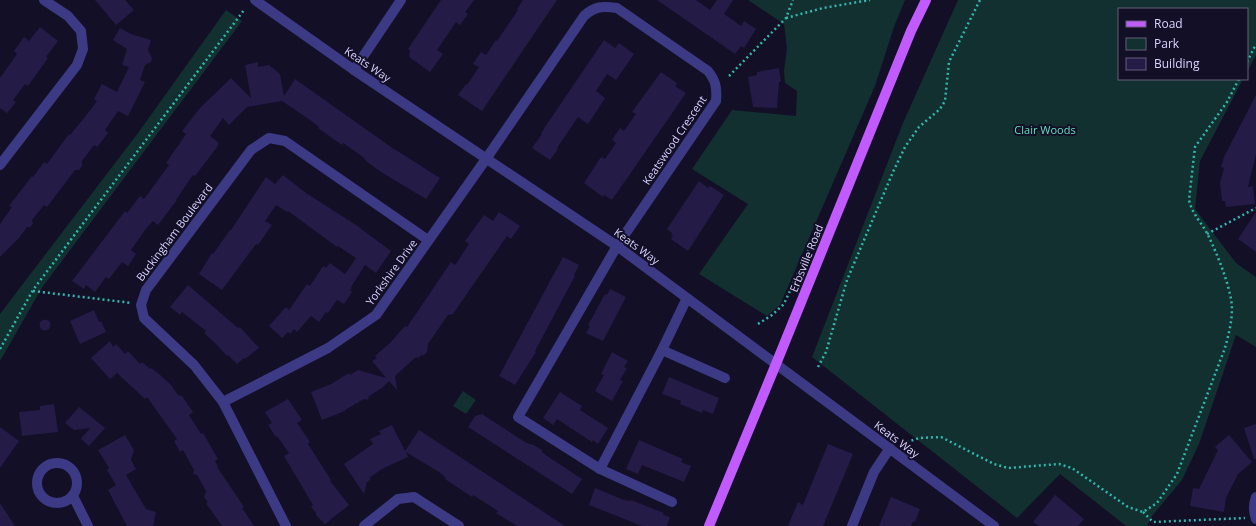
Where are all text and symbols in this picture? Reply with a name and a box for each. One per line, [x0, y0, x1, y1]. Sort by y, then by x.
legend [1118, 8, 1248, 80]
text: Road [1154, 15, 1183, 32]
text: Park [1154, 35, 1180, 52]
street label: Keats Way [342, 43, 394, 85]
text: Building [1154, 55, 1200, 72]
street label: Keatswood Crescent [639, 92, 709, 188]
park label: Clair Woods [1014, 122, 1076, 137]
street label: Buckingham Boulevard [132, 180, 216, 284]
street label: Erbsville Road [786, 222, 826, 294]
street label: Keats Way [611, 224, 663, 268]
street label: Yorkshire Drive [362, 236, 420, 308]
street label: Keats Way [871, 417, 923, 461]

